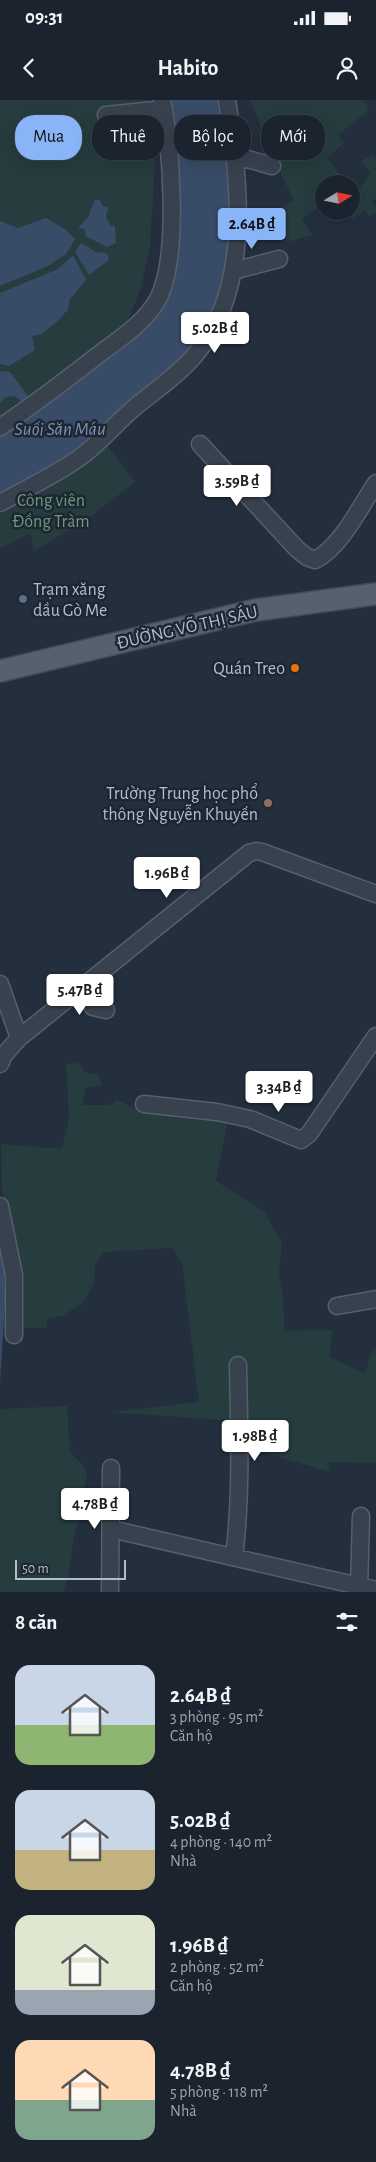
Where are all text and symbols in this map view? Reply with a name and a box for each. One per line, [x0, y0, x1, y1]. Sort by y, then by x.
text: 09:31 [25, 8, 63, 27]
icon: back [15, 54, 43, 82]
icon: person [333, 54, 361, 82]
text: Habito [158, 57, 218, 79]
chip: Mua [15, 115, 82, 160]
chip: Thuê [92, 115, 164, 160]
chip: Bộ lọc [174, 115, 251, 160]
chip: Mới [261, 115, 325, 160]
north arrow [315, 175, 360, 220]
map controls [315, 175, 360, 220]
pin: 2.64B ₫ [206, 208, 298, 250]
text: 2.64B ₫ [229, 216, 275, 232]
pin: 5.02B ₫ [169, 312, 261, 354]
text: 5.02B ₫ [192, 320, 238, 336]
water label: Suối Săn Máu [14, 420, 106, 439]
pin: 3.59B ₫ [191, 464, 283, 507]
text: 3.59B ₫ [215, 473, 259, 489]
park label: Công viên Đồng Tràm [12, 492, 90, 531]
place label: Trạm xăng dầu Gò Me [33, 581, 107, 620]
marker: Trạm xăng dầu Gò Me [17, 593, 29, 605]
street label: ĐƯỜNG VÕ THỊ SÁU [114, 600, 259, 653]
place label: Quán Treo [213, 660, 285, 678]
marker: Quán Treo [289, 662, 301, 674]
place label: Trường Trung học phổ thông Nguyễn Khuyến [102, 783, 258, 824]
marker: Trường Trung học phổ thông Nguyễn Khuyến [262, 797, 274, 809]
pin: 1.96B ₫ [121, 856, 213, 899]
text: 1.96B ₫ [145, 865, 189, 881]
pin: 5.47B ₫ [34, 974, 126, 1016]
text: 5.47B ₫ [57, 982, 103, 998]
pin: 3.34B ₫ [233, 1070, 325, 1113]
text: 3.34B ₫ [257, 1079, 302, 1095]
pin: 1.98B ₫ [209, 1420, 301, 1462]
text: 1.98B ₫ [233, 1428, 277, 1444]
pin: 4.78B ₫ [49, 1488, 141, 1530]
text: 4.78B ₫ [72, 1496, 118, 1512]
scale bar [15, 1557, 126, 1580]
text: 50 m [22, 1562, 49, 1576]
icon: filters [333, 1608, 361, 1636]
text: 8 căn [15, 1612, 57, 1633]
icon: home [55, 1685, 115, 1745]
text: 2.64B ₫ [170, 1685, 231, 1706]
text: 3 phòng · 95 m² [170, 1709, 264, 1725]
text: Căn hộ [170, 1728, 213, 1744]
icon: home [55, 1810, 115, 1870]
text: 5.02B ₫ [170, 1810, 230, 1831]
text: 4 phòng · 140 m² [170, 1834, 272, 1850]
text: Nhà [170, 1853, 197, 1869]
icon: home [55, 1935, 115, 1995]
text: 1.96B ₫ [170, 1935, 228, 1956]
text: 2 phòng · 52 m² [170, 1959, 264, 1975]
text: Căn hộ [170, 1978, 213, 1994]
icon: home [55, 2060, 115, 2120]
text: 4.78B ₫ [170, 2060, 230, 2081]
text: 5 phòng · 118 m² [170, 2084, 268, 2100]
text: Nhà [170, 2103, 197, 2119]

